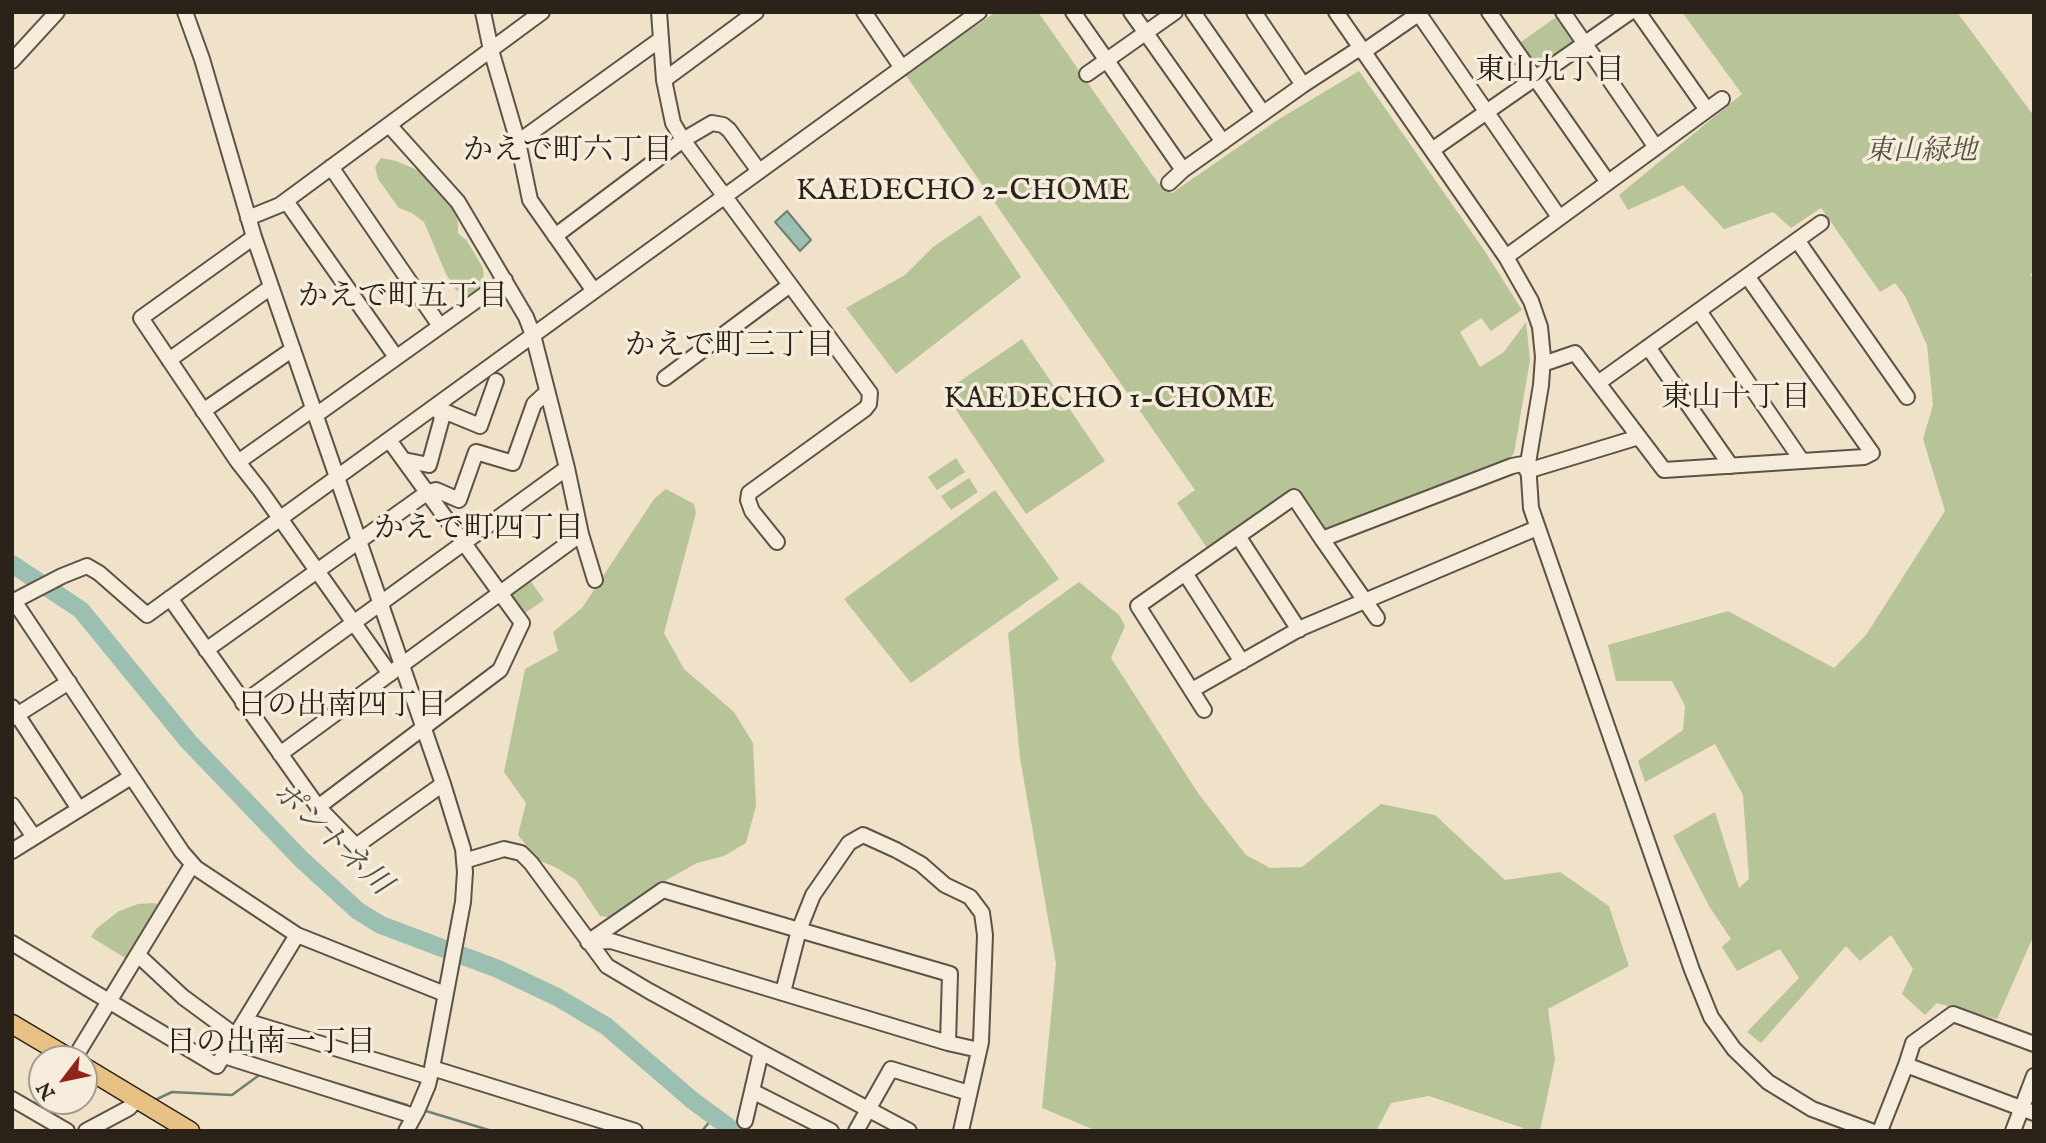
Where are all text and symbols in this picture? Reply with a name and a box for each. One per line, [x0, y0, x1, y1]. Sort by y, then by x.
district label: 東山九丁目 [1475, 55, 1625, 91]
district label: かえで町六丁目 [463, 135, 673, 171]
park label: 東山緑地 [1865, 136, 1977, 170]
district label: KAEDECHO 2-CHOME [782, 175, 1144, 211]
district label: かえで町五丁目 [298, 281, 508, 317]
district label: かえで町三丁目 [625, 330, 835, 366]
district label: 東山十丁目 [1661, 382, 1811, 418]
district label: KAEDECHO 1-CHOME [929, 383, 1289, 419]
district label: かえで町四丁目 [374, 513, 584, 549]
district label: 日の出南四丁目 [237, 690, 447, 726]
water label: ポントネ川 [263, 776, 397, 904]
district label: 日の出南一丁目 [166, 1027, 376, 1063]
north arrow [28, 1045, 98, 1115]
text: N [32, 1077, 61, 1103]

